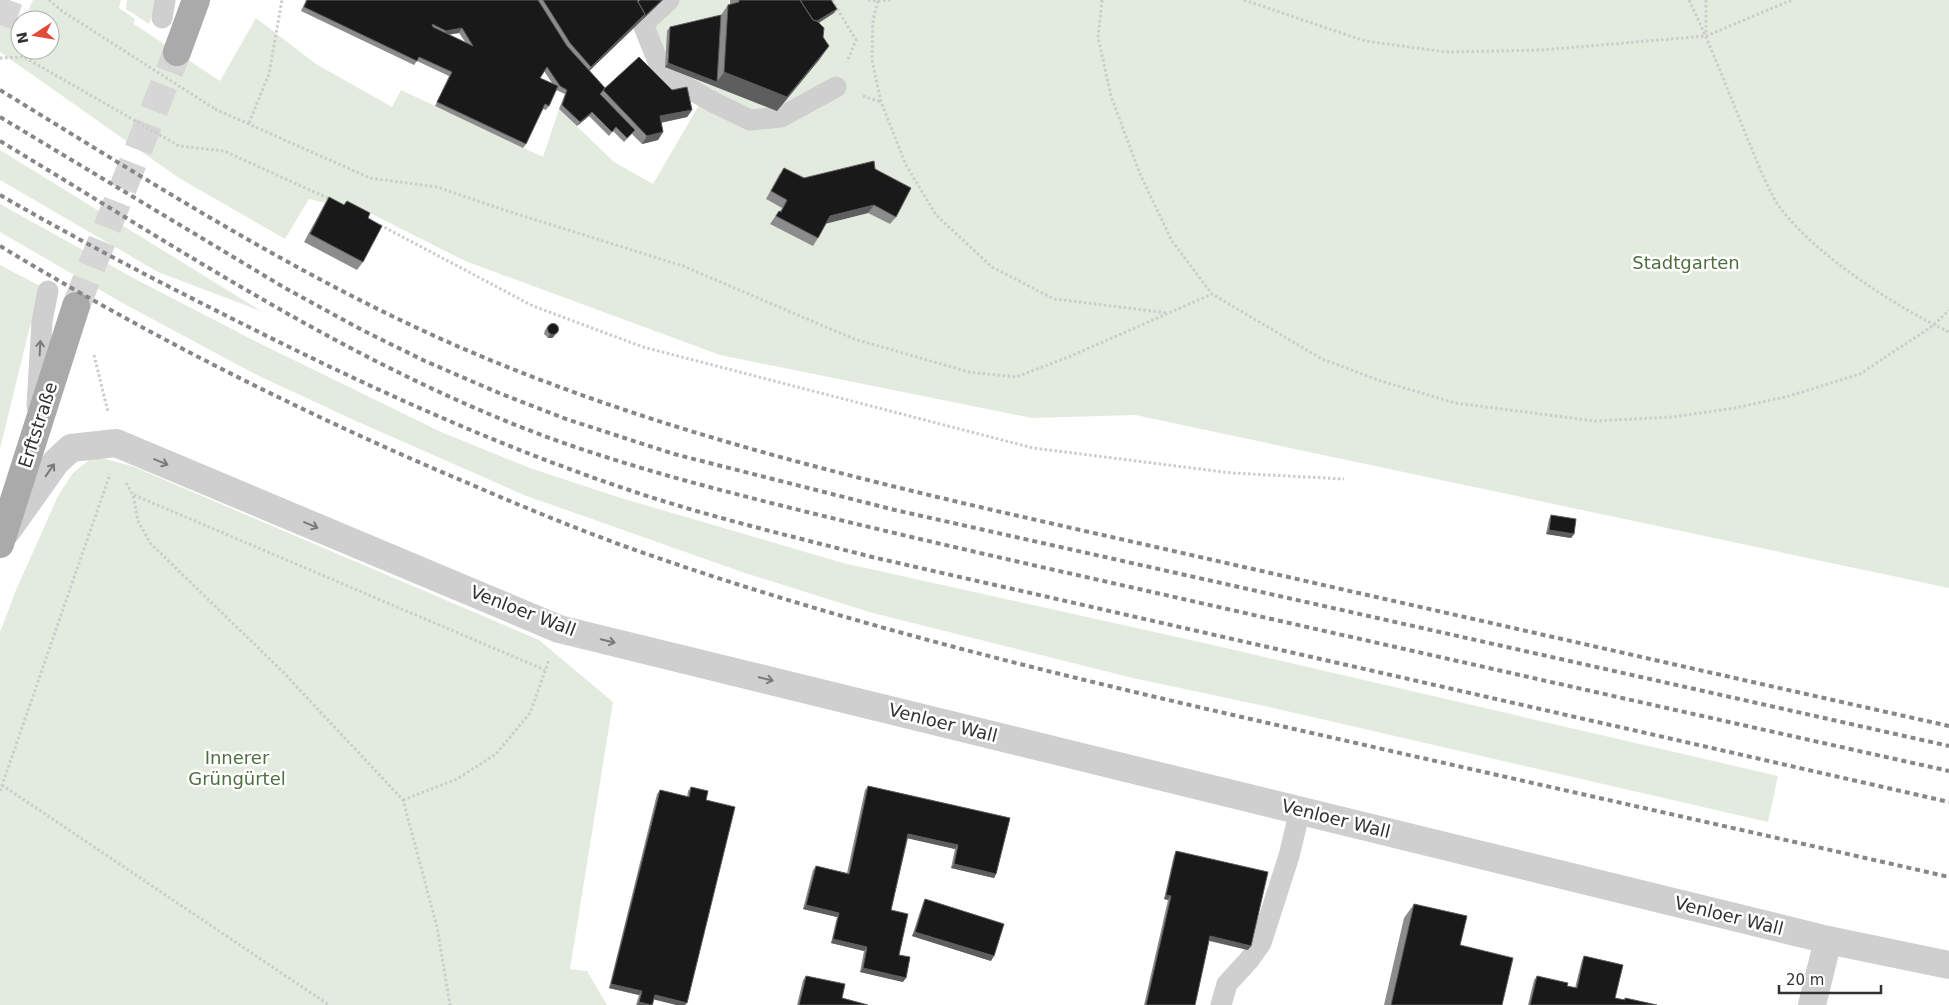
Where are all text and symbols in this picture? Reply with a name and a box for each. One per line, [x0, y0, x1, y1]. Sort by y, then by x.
north arrow [10, 10, 60, 60]
text: N [13, 30, 31, 45]
park label: Stadtgarten [1632, 252, 1740, 273]
one-way arrow [36, 340, 45, 356]
street label: Erftstraße [14, 379, 61, 470]
one-way arrow [153, 457, 168, 467]
one-way arrow [45, 463, 55, 477]
one-way arrow [303, 520, 318, 530]
street label: Venloer Wall [467, 581, 579, 640]
one-way arrow [600, 637, 616, 646]
one-way arrow [758, 675, 774, 684]
street label: Venloer Wall [887, 699, 1000, 746]
park label: Innerer Grüngürtel [188, 747, 286, 789]
street label: Venloer Wall [1280, 795, 1393, 842]
street label: Venloer Wall [1673, 892, 1786, 939]
scale bar [1779, 962, 1882, 994]
text: 20 m [1786, 971, 1824, 989]

